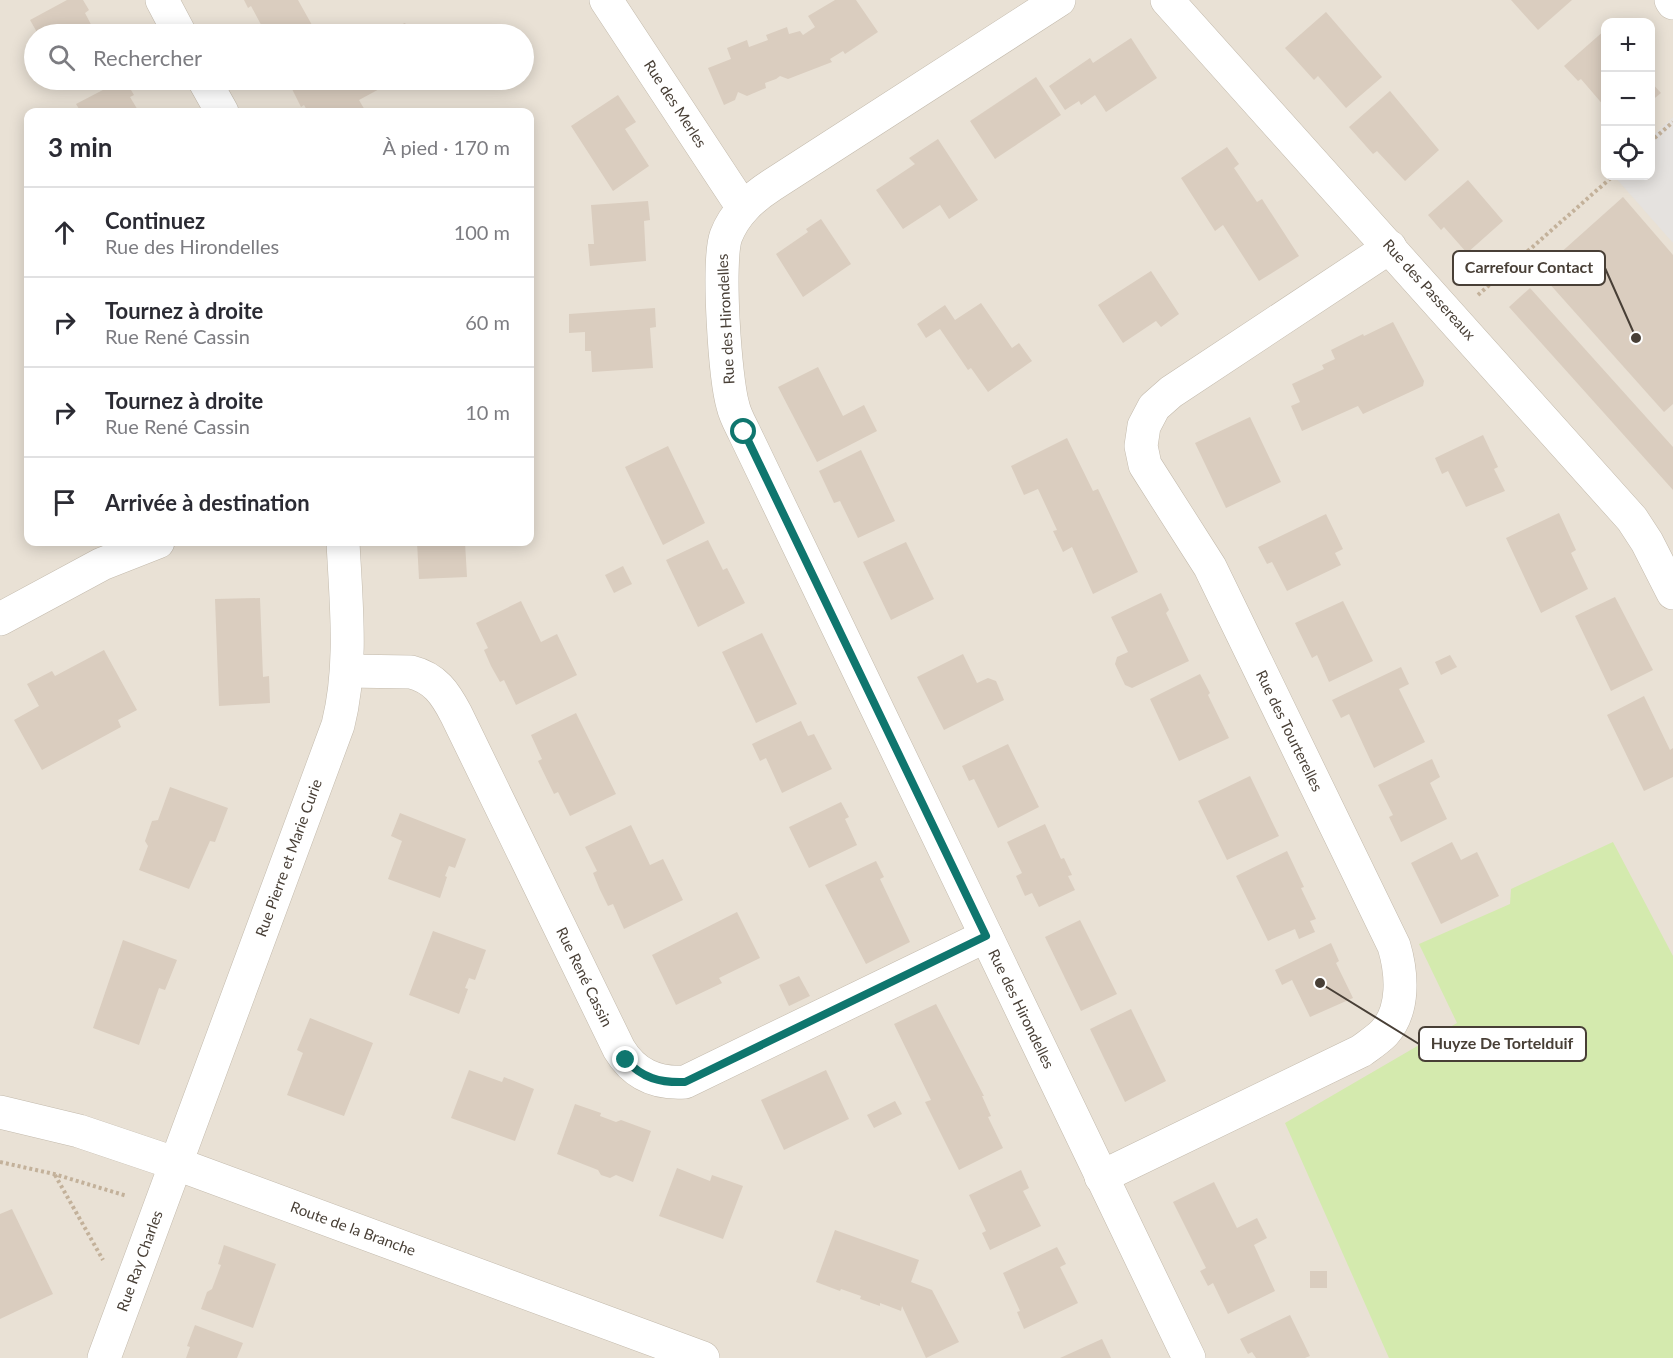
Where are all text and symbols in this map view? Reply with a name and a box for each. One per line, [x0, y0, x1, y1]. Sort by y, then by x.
map controls [1601, 18, 1655, 180]
button: + [1601, 18, 1655, 72]
search box [24, 24, 534, 90]
icon: search [45, 41, 78, 74]
text: Rechercher [93, 44, 202, 71]
street label: Rue des Merles [641, 56, 711, 151]
button: − [1601, 72, 1655, 126]
button: locate [1601, 126, 1655, 180]
text: 3 min [48, 131, 112, 163]
text: À pied · 170 m [382, 135, 510, 159]
text: Continuez [105, 207, 205, 234]
icon: ahead [48, 216, 81, 249]
text: 100 m [454, 220, 510, 244]
text: Rue des Hirondelles [105, 234, 279, 258]
street label: Rue des Passereaux [1380, 235, 1480, 344]
callout: Carrefour Contact [1453, 251, 1605, 285]
street label: Rue des Hirondelles [713, 253, 737, 385]
text: Carrefour Contact [1465, 257, 1593, 276]
text: Tournez à droite [105, 297, 263, 324]
icon: right [48, 306, 81, 339]
text: 60 m [465, 310, 510, 334]
text: Rue René Cassin [105, 324, 250, 348]
text: Tournez à droite [105, 387, 263, 414]
icon: right [48, 396, 81, 429]
text: 10 m [465, 400, 510, 424]
text: Rue René Cassin [105, 414, 250, 438]
route start [730, 418, 756, 444]
icon: arrive [48, 486, 81, 519]
text: Arrivée à destination [105, 489, 310, 516]
street label: Rue des Tourterelles [1253, 667, 1327, 794]
street label: Rue Pierre et Marie Curie [251, 776, 325, 939]
street label: Rue René Cassin [553, 924, 617, 1029]
street label: Rue des Hirondelles [985, 946, 1059, 1071]
callout: Huyze De Tortelduif [1419, 1027, 1586, 1061]
text: Huyze De Tortelduif [1431, 1033, 1573, 1052]
route end [612, 1046, 638, 1072]
street label: Route de la Branche [288, 1197, 419, 1259]
street label: Rue Ray Charles [112, 1208, 166, 1314]

